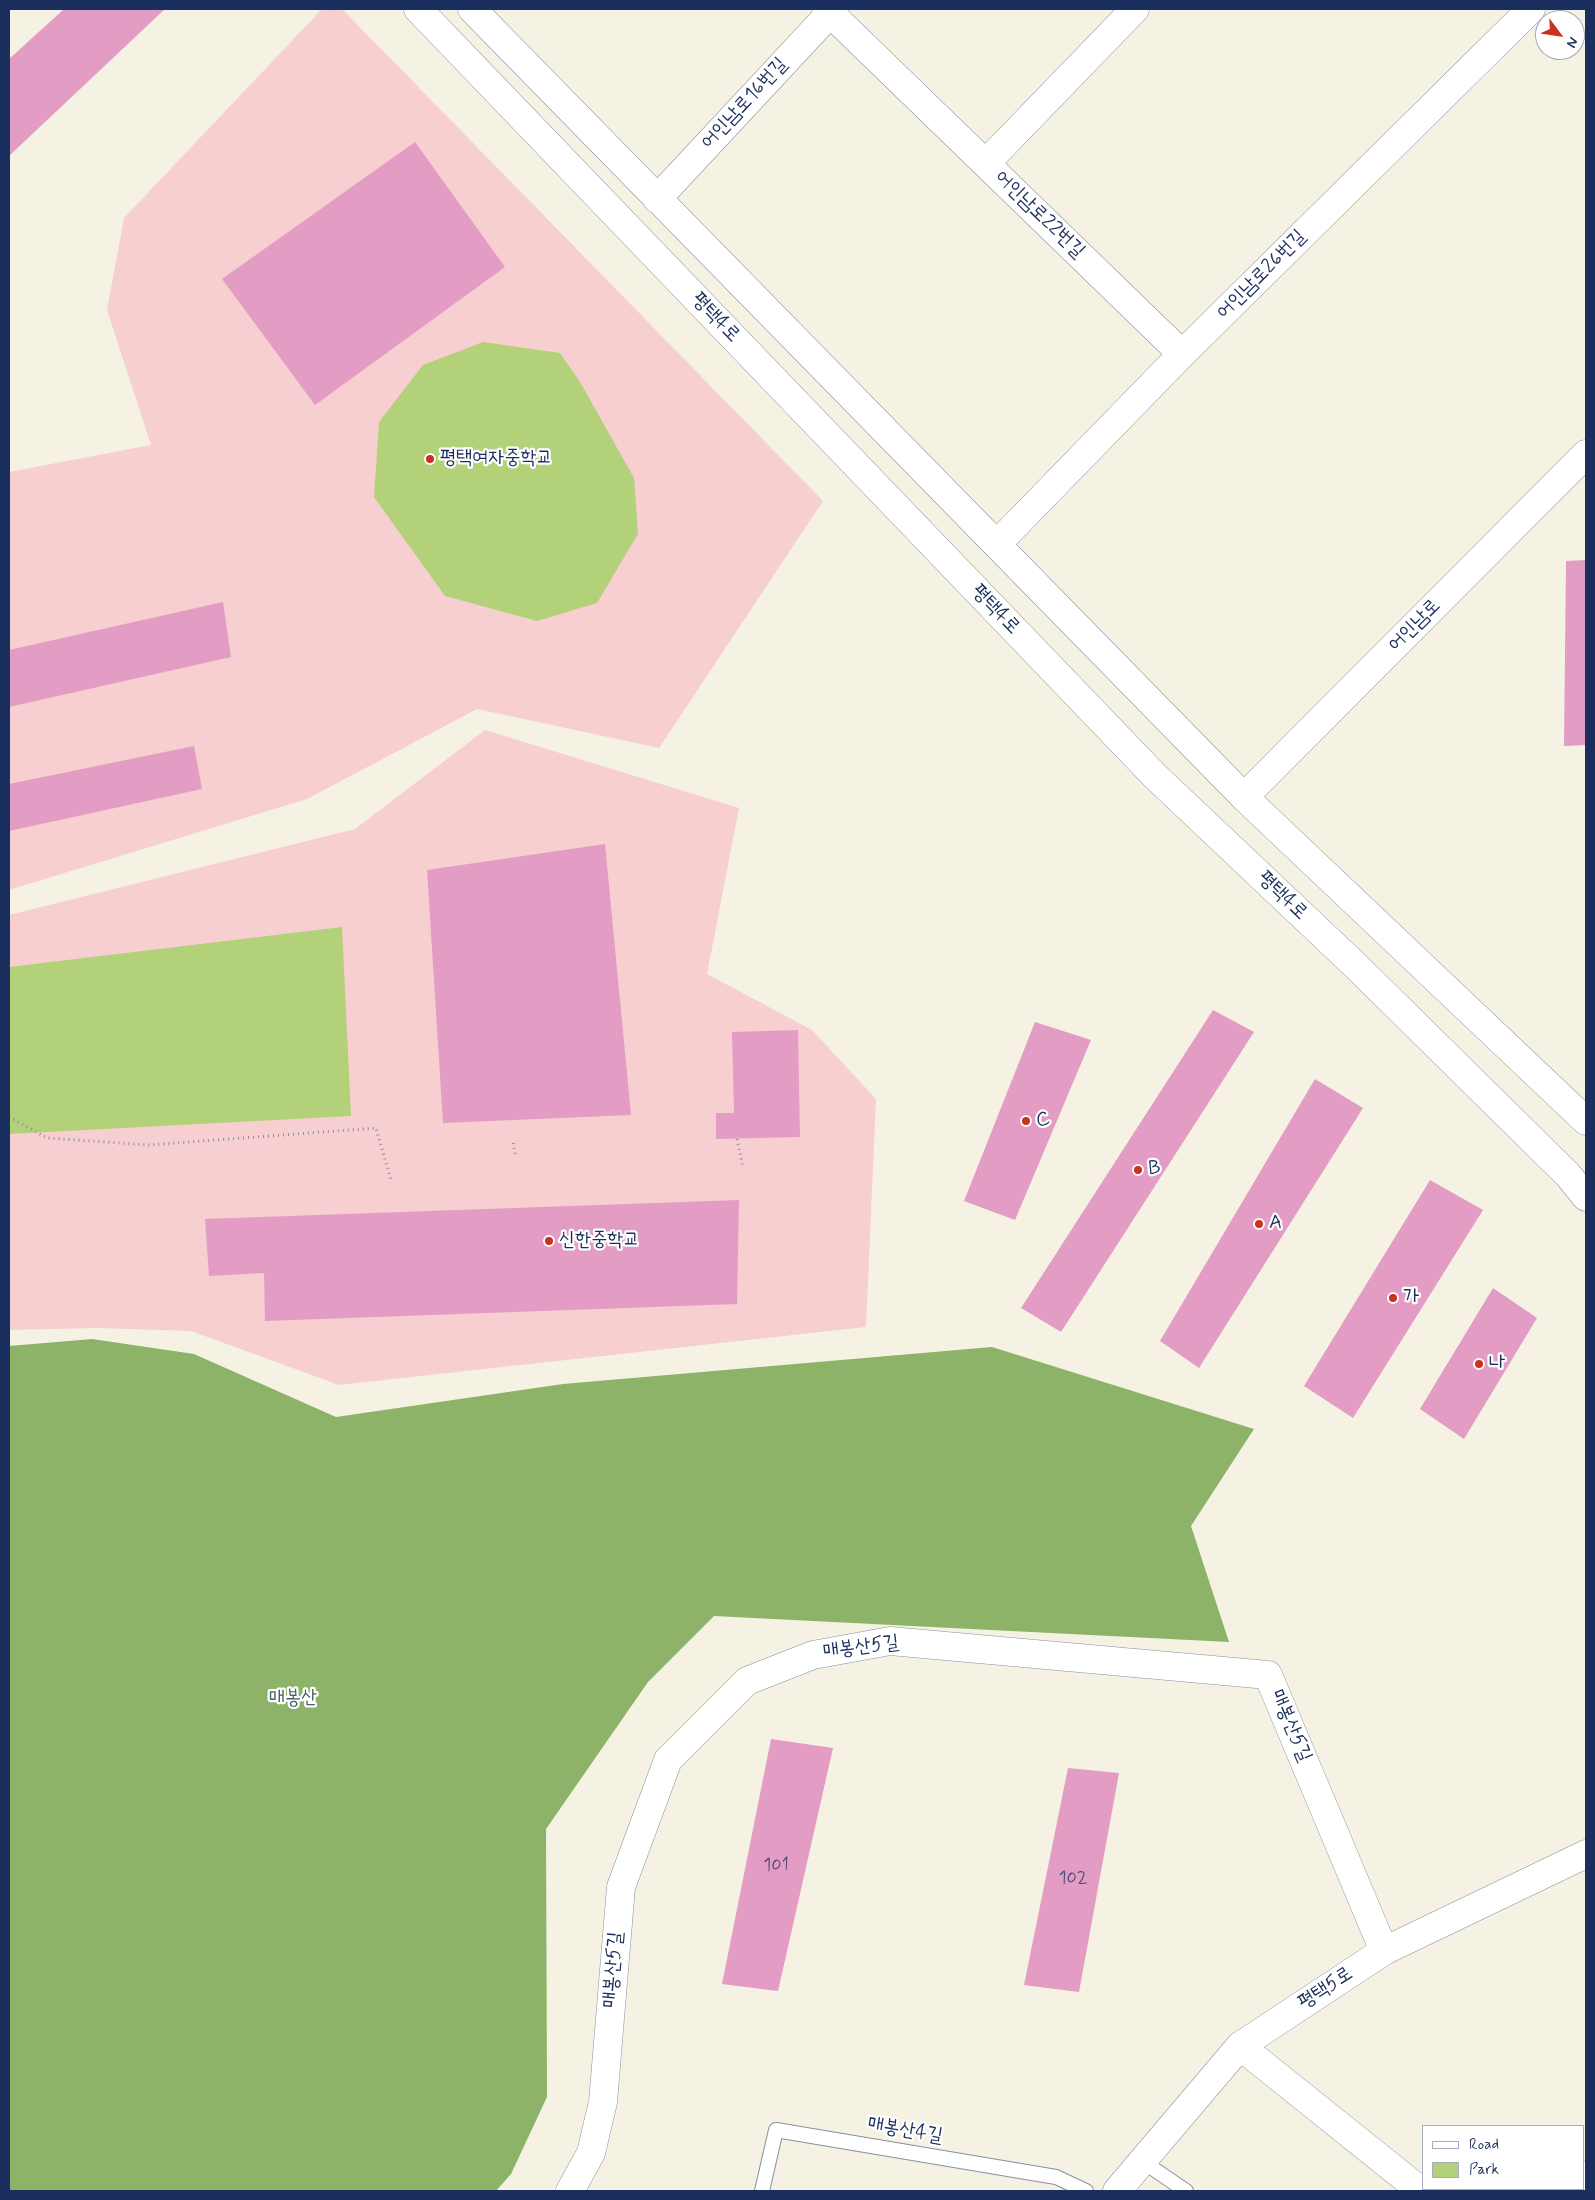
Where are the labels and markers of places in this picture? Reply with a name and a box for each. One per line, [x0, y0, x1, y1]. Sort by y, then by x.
place label: 평택여자중학교 [440, 447, 553, 471]
marker: 평택여자중학교 [424, 453, 436, 465]
place label: C [1036, 1109, 1050, 1133]
marker: C [1020, 1115, 1032, 1127]
place label: B [1148, 1158, 1161, 1182]
marker: B [1132, 1164, 1144, 1176]
place label: A [1269, 1212, 1282, 1236]
marker: A [1253, 1218, 1265, 1230]
place label: 신한중학교 [559, 1229, 639, 1253]
marker: 신한중학교 [543, 1235, 555, 1247]
place label: 가 [1403, 1286, 1419, 1310]
marker: 가 [1387, 1292, 1399, 1304]
place label: 나 [1489, 1352, 1505, 1376]
marker: 나 [1473, 1358, 1485, 1370]

